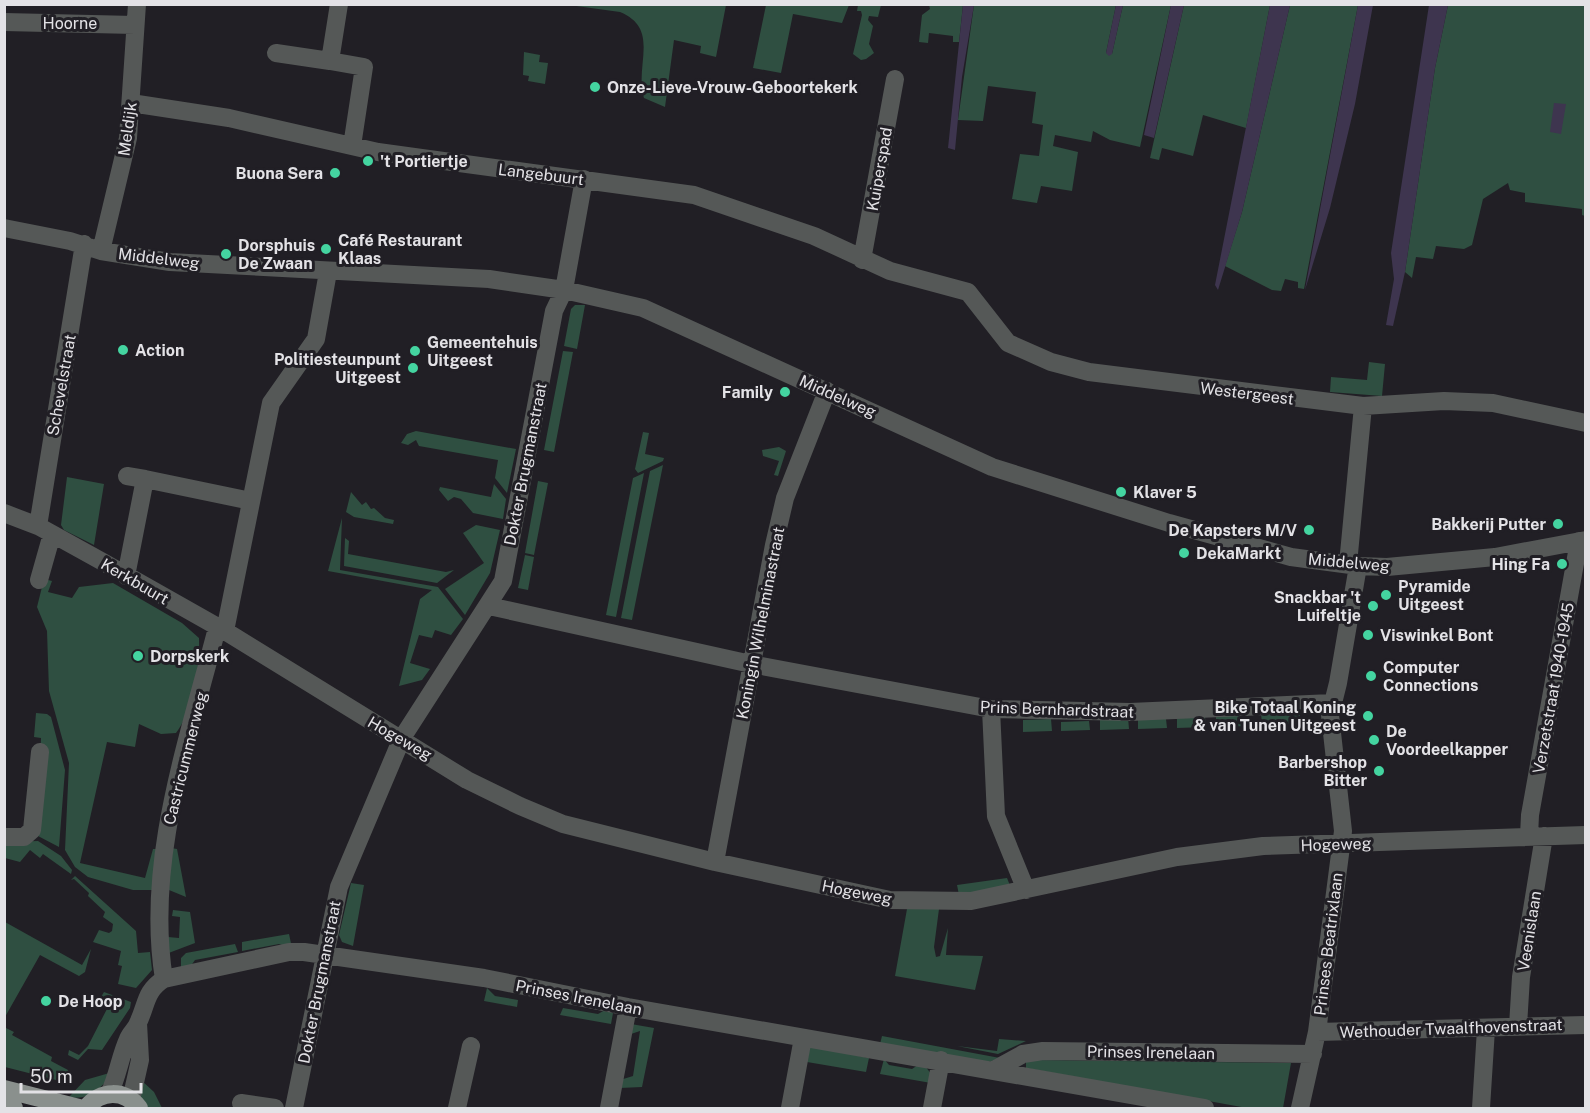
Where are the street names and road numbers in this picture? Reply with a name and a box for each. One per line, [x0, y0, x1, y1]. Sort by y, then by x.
street label: Hoorne [43, 14, 97, 33]
street label: Meldijk [114, 101, 141, 157]
street label: Kuiperspad [863, 126, 896, 212]
street label: Langebuurt [497, 160, 585, 189]
street label: Middelweg [117, 244, 201, 273]
street label: Schevelstraat [43, 333, 80, 437]
street label: Middelweg [796, 371, 879, 422]
street label: Westergeest [1199, 378, 1295, 409]
street label: Dokter Brugmanstraat [500, 381, 551, 547]
street label: Koningin Wilhelminastraat [733, 525, 788, 721]
street label: Middelweg [1307, 549, 1391, 576]
street label: Kerkbuurt [97, 554, 172, 608]
street label: Verzetstraat 1940-1945 [1529, 601, 1578, 775]
street label: Castricummerweg [160, 690, 211, 827]
street label: Prins Bernhardstraat [980, 697, 1134, 722]
street label: Hogeweg [364, 712, 435, 764]
street label: Hogeweg [1300, 834, 1372, 855]
street label: Prinses Beatrixlaan [1310, 871, 1347, 1017]
street label: Hogeweg [820, 876, 894, 909]
street label: Veenislaan [1514, 890, 1545, 973]
street label: Dokter Brugmanstraat [294, 899, 345, 1065]
street label: Prinses Irenelaan [514, 976, 644, 1019]
street label: Wethouder Twaalfhovenstraat [1339, 1015, 1563, 1042]
street label: Prinses Irenelaan [1087, 1042, 1215, 1063]

